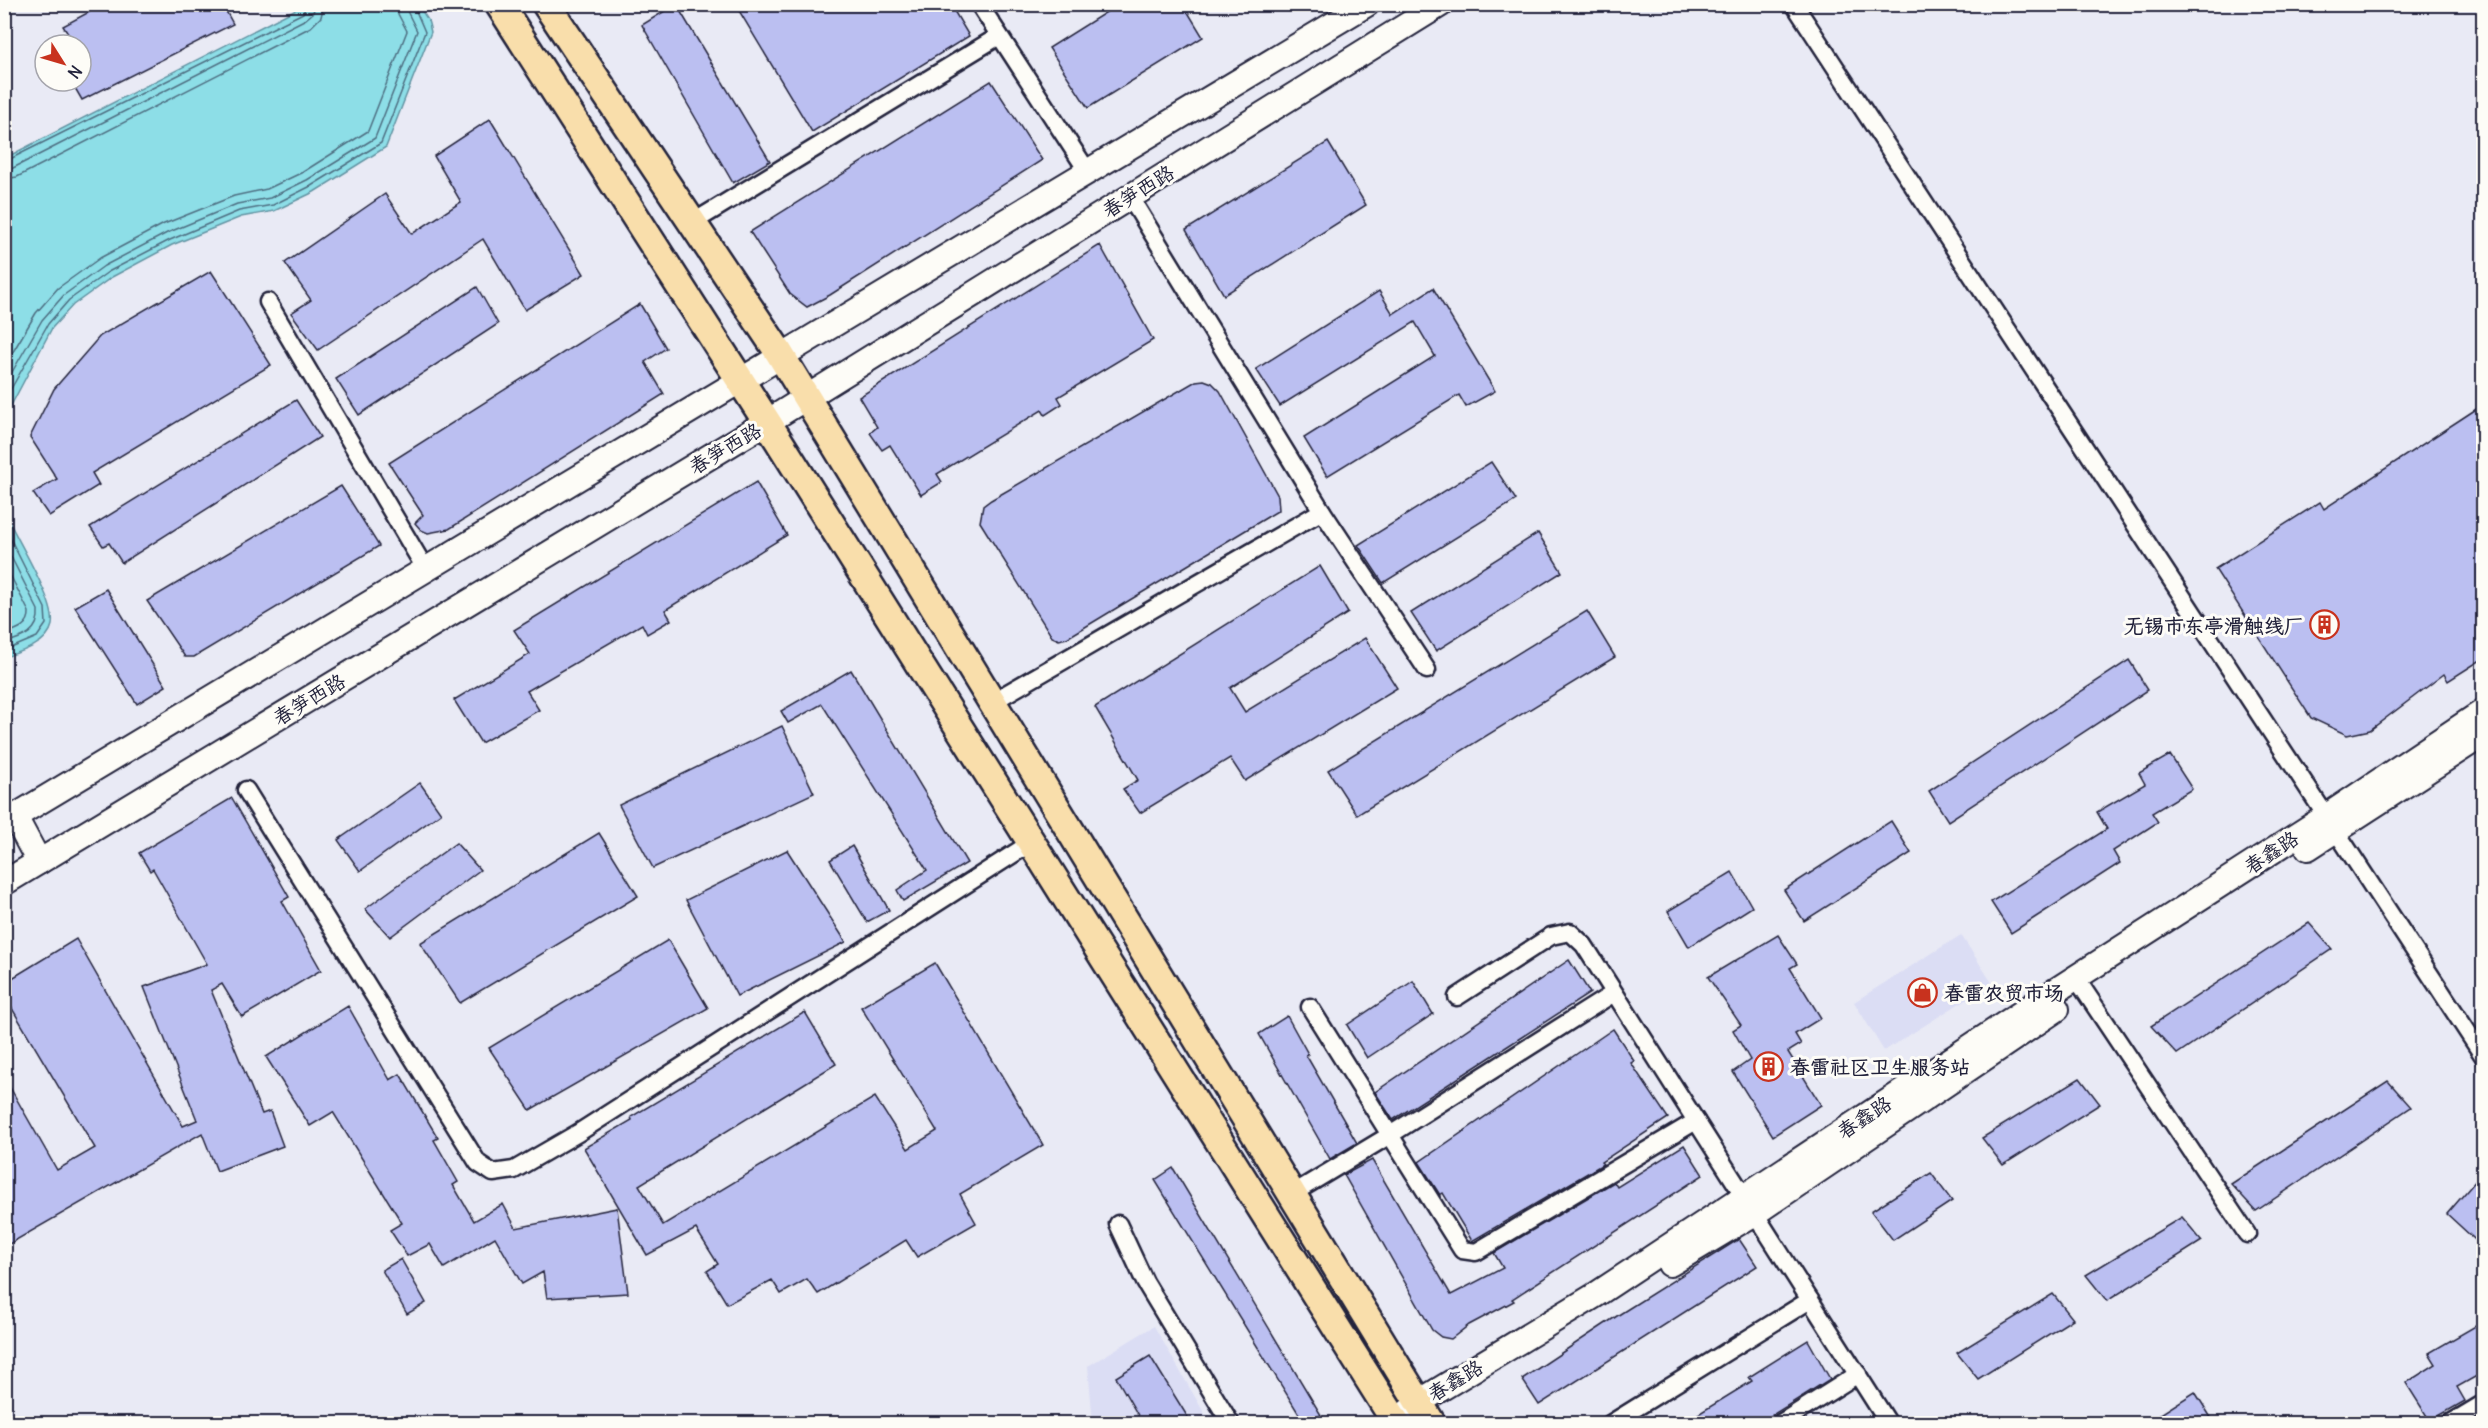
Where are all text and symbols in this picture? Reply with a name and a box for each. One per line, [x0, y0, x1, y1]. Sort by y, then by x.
north arrow [33, 33, 93, 93]
text: N [64, 62, 86, 82]
street label: 春笋西路 [1097, 159, 1179, 223]
street label: 春笋西路 [684, 416, 767, 479]
building icon: 无锡市东亭滑触线厂 [2309, 609, 2341, 641]
place label: 无锡市东亭滑触线厂 [2124, 613, 2304, 638]
street label: 春笋西路 [268, 667, 351, 730]
street label: 春鑫路 [2239, 825, 2304, 879]
shop icon: 春雷农贸市场 [1907, 976, 1939, 1008]
place label: 春雷农贸市场 [1944, 980, 2064, 1005]
building icon: 春雷社区卫生服务站 [1753, 1050, 1785, 1082]
place label: 春雷社区卫生服务站 [1790, 1054, 1970, 1079]
street label: 春鑫路 [1832, 1090, 1897, 1144]
street label: 春鑫路 [1423, 1353, 1488, 1406]

